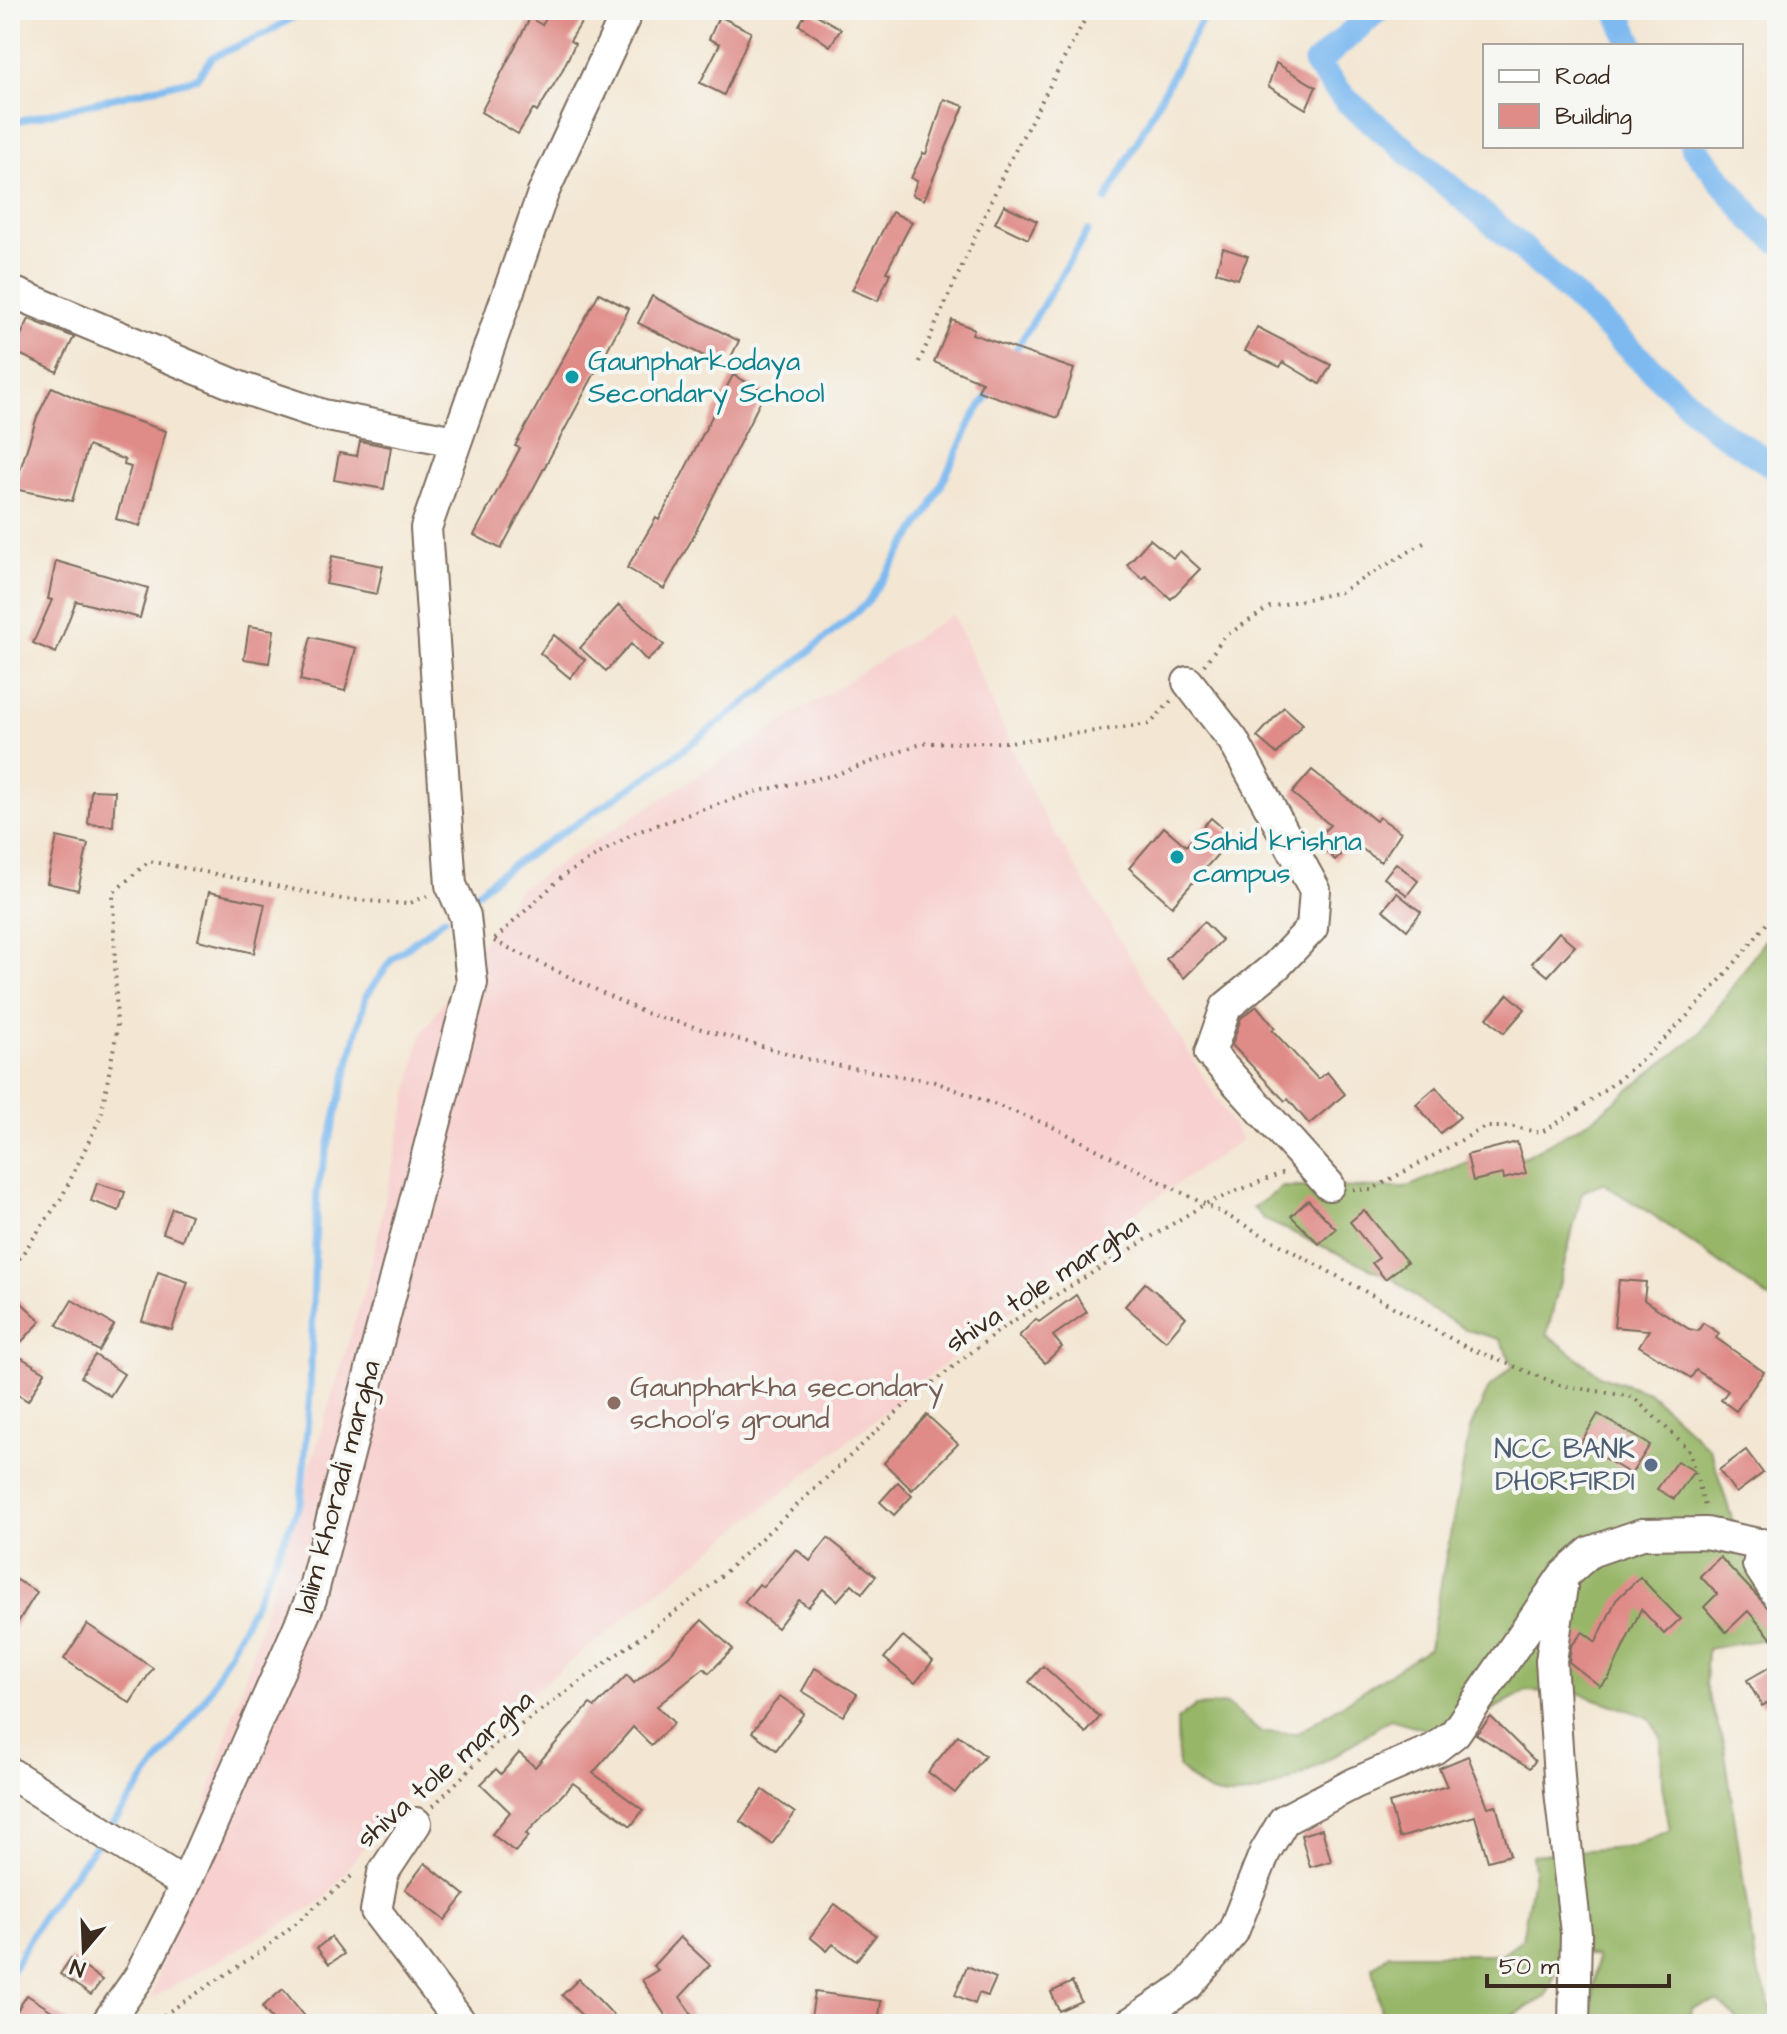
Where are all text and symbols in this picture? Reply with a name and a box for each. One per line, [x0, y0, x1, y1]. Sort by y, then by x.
legend [1483, 44, 1743, 148]
text: Road [1555, 60, 1610, 94]
text: Building [1555, 100, 1632, 135]
place label: Gaunpharkodaya Secondary School [588, 342, 825, 415]
marker: Gaunpharkodaya Secondary School [563, 368, 581, 386]
place label: Sahid krishna campus [1193, 822, 1362, 893]
marker: Sahid krishna campus [1168, 848, 1186, 866]
street label: shiva tole margha [937, 1208, 1147, 1363]
street label: lalim khoradi margha [285, 1356, 392, 1618]
place label: Gaunpharkha secondary school's ground [630, 1368, 944, 1440]
marker: Gaunpharkha secondary school's ground [605, 1394, 623, 1412]
place label: NCC BANK DHORFIRDI [1494, 1430, 1635, 1501]
marker: NCC BANK DHORFIRDI [1642, 1456, 1660, 1474]
street label: shiva tole margha [348, 1681, 543, 1858]
north arrow [44, 1910, 124, 1990]
scale bar [1487, 1938, 1669, 1988]
text: 50 m [1499, 1950, 1560, 1984]
text: N [66, 1951, 90, 1984]

